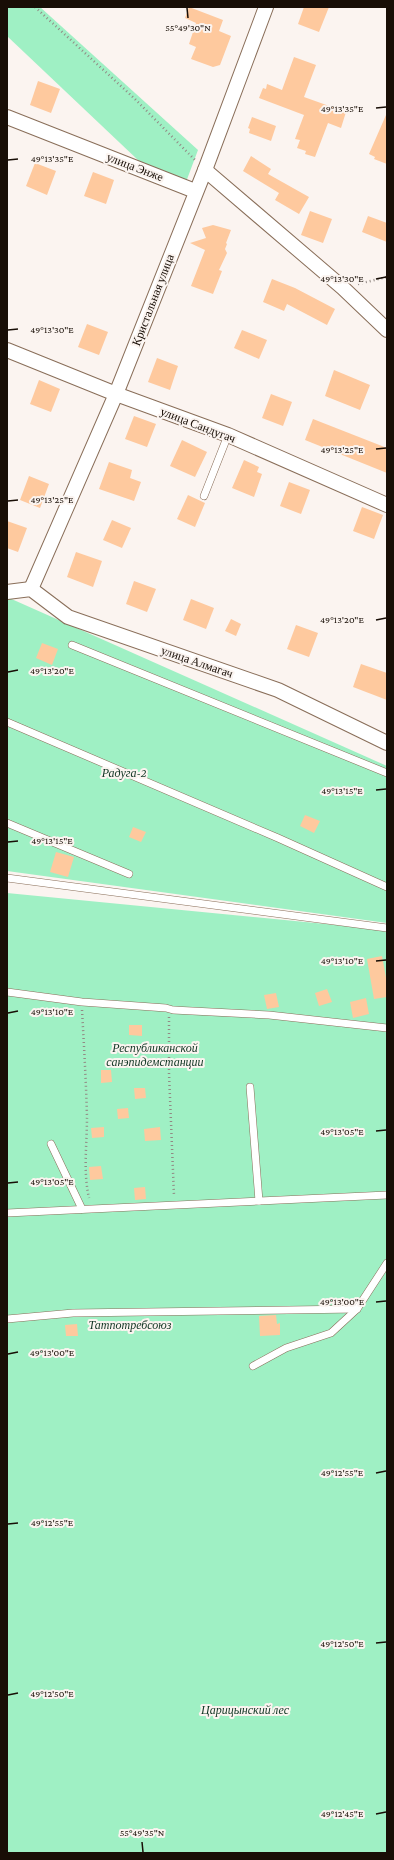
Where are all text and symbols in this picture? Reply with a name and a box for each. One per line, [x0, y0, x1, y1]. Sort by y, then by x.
text: 55°49'30"N [165, 22, 211, 33]
text: 49°13'35"E [321, 103, 364, 114]
street label: улица Энже [105, 150, 165, 184]
text: 49°13'35"E [31, 153, 74, 164]
street label: Кристальная улица [129, 251, 177, 348]
text: 49°13'30"E [320, 273, 364, 284]
text: 49°13'30"E [30, 324, 74, 335]
street label: улица Сандугач [158, 404, 238, 446]
text: 49°13'25"E [321, 444, 364, 455]
text: 49°13'25"E [31, 494, 74, 505]
text: 49°13'20"E [320, 614, 364, 625]
street label: улица Алмагач [159, 643, 235, 681]
text: 49°13'20"E [30, 665, 74, 676]
park label: Радуга-2 [101, 766, 147, 780]
text: 49°13'15"E [321, 785, 363, 796]
text: 49°13'15"E [31, 835, 73, 846]
text: 49°13'10"E [321, 955, 364, 966]
text: 49°13'10"E [31, 1006, 74, 1017]
park label: Республиканской санэпидемстанции [106, 1041, 204, 1069]
text: 49°13'05"E [320, 1126, 364, 1137]
text: 49°13'05"E [30, 1176, 74, 1187]
text: 49°13'00"E [320, 1296, 365, 1307]
park label: Татпотребсоюз [89, 1318, 172, 1332]
text: 49°13'00"E [30, 1347, 75, 1358]
text: 49°12'55"E [321, 1467, 364, 1478]
text: 49°12'55"E [31, 1517, 74, 1528]
text: 49°12'50"E [320, 1638, 364, 1649]
text: 49°12'50"E [30, 1688, 74, 1699]
park label: Царицынский лес [200, 1703, 290, 1717]
text: 49°12'45"E [321, 1808, 364, 1819]
text: 55°49'35"N [120, 1827, 165, 1838]

